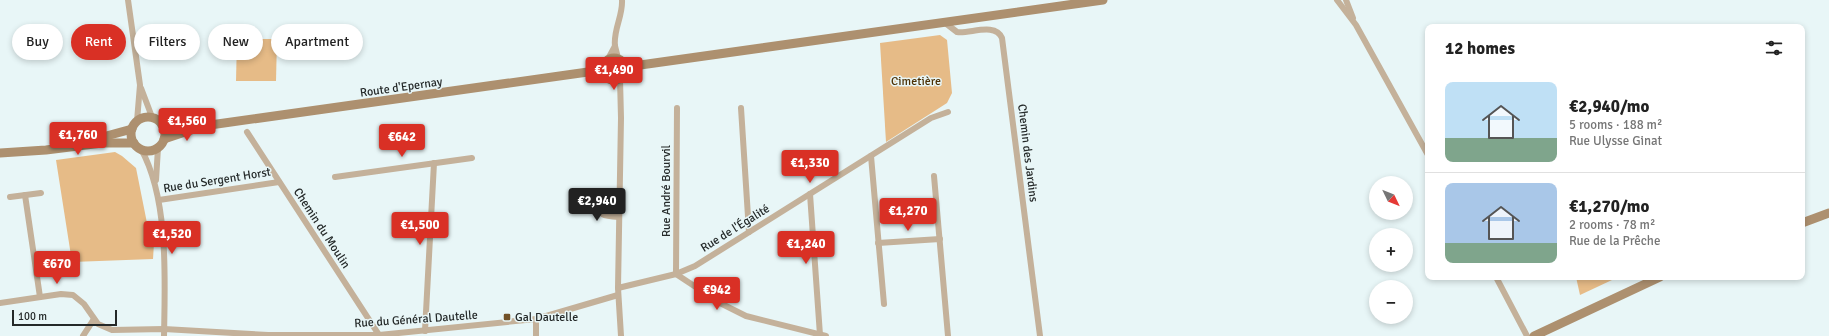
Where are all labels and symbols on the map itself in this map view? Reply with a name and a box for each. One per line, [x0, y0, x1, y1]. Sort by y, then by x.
pin: €1,490 [581, 57, 647, 91]
street label: Route d'Epernay [359, 74, 444, 101]
park label: Cimetière [891, 74, 941, 89]
street label: Chemin des Jardins [1014, 103, 1041, 203]
pin: €1,560 [154, 108, 220, 142]
pin: €1,760 [45, 122, 111, 156]
pin: €642 [378, 124, 426, 158]
street label: Rue André Bourvil [659, 144, 674, 237]
pin: €1,330 [777, 150, 843, 184]
street label: Rue du Sergent Horst [162, 165, 272, 196]
north arrow [1369, 176, 1413, 220]
street label: Chemin du Moulin [290, 185, 353, 271]
pin: €2,940 [564, 188, 630, 222]
pin: €1,270 [875, 198, 941, 232]
street label: Rue de l'Égalité [698, 201, 773, 256]
pin: €1,500 [387, 212, 453, 246]
pin: €1,520 [139, 221, 205, 255]
pin: €1,240 [773, 231, 839, 265]
pin: €670 [33, 251, 81, 285]
pin: €942 [693, 277, 741, 311]
scale bar [12, 308, 117, 327]
street label: Rue du Général Dautelle [354, 308, 478, 331]
place label: Gal Dautelle [515, 310, 578, 325]
marker: Gal Dautelle [502, 312, 512, 322]

